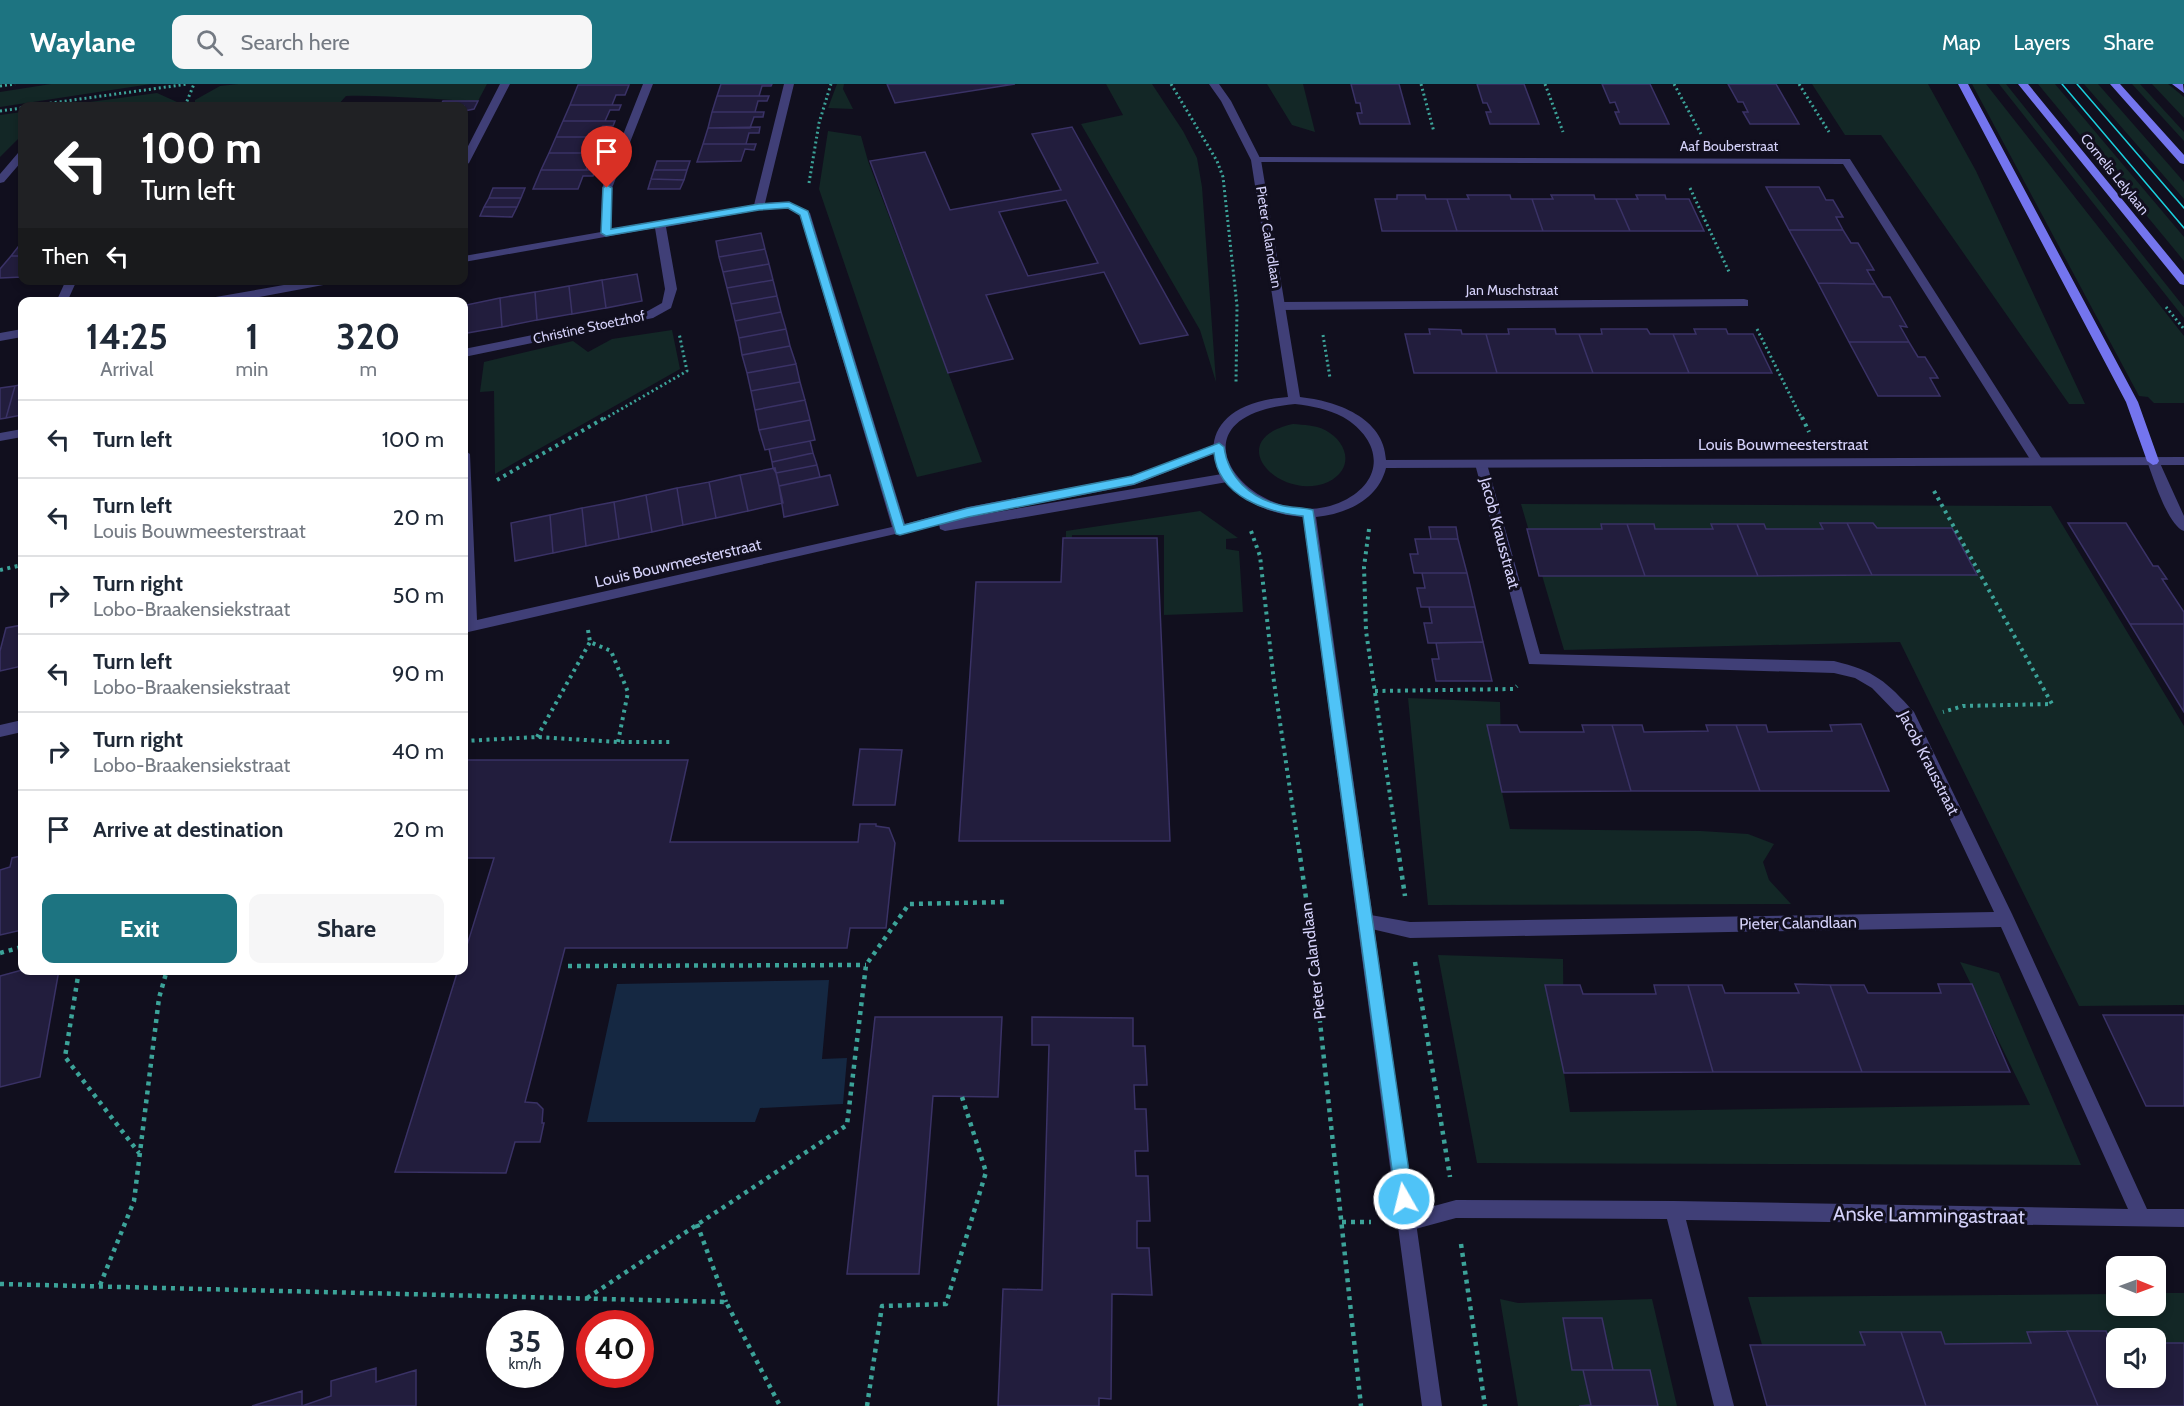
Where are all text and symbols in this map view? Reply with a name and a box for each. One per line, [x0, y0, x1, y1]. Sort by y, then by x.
search box [172, 15, 592, 69]
text: Waylane [30, 25, 136, 59]
icon: search [193, 26, 226, 59]
text: Search here [241, 29, 350, 56]
text: Map [1942, 30, 1981, 55]
text: Layers [2014, 30, 2070, 55]
text: Share [2103, 30, 2154, 55]
text: 100 m [141, 122, 262, 174]
icon: left [42, 126, 120, 204]
pin [581, 126, 632, 188]
street label: Cornelis Lelylaan [2077, 130, 2153, 219]
icon: arrive [590, 135, 623, 168]
street label: Aaf Bouberstraat [1680, 137, 1779, 155]
text: Turn left [141, 174, 235, 207]
street label: Pieter Calandlaan [1252, 185, 1286, 289]
icon: left [101, 240, 134, 273]
text: Then [42, 243, 89, 270]
street label: Jan Muschstraat [1465, 281, 1558, 299]
street label: Christine Stoetzhof [531, 306, 647, 348]
text: 14:25 [86, 314, 168, 358]
text: 1 [245, 314, 259, 358]
text: 320 [336, 314, 400, 358]
text: Arrival [100, 357, 153, 381]
text: min [236, 357, 269, 381]
text: m [359, 357, 377, 381]
icon: left [42, 423, 75, 456]
text: Turn left [93, 426, 172, 453]
text: 100 m [382, 426, 444, 453]
street label: Louis Bouwmeesterstraat [1698, 435, 1869, 454]
street label: Jacob Krausstraat [1476, 474, 1524, 591]
text: Turn left [93, 492, 172, 519]
icon: left [42, 501, 75, 534]
text: 20 m [393, 504, 444, 531]
text: Louis Bouwmeesterstraat [93, 519, 306, 543]
street label: Louis Bouwmeesterstraat [593, 534, 764, 591]
text: Turn right [93, 570, 183, 597]
icon: right [42, 579, 75, 612]
text: 50 m [392, 582, 444, 609]
text: Lobo-Braakensiekstraat [93, 597, 290, 621]
text: Turn left [93, 648, 172, 675]
icon: left [42, 657, 75, 690]
text: 90 m [392, 660, 444, 687]
text: Lobo-Braakensiekstraat [93, 675, 290, 699]
street label: Jacob Krausstraat [1894, 707, 1964, 819]
text: Turn right [93, 726, 183, 753]
icon: right [42, 735, 75, 768]
text: 40 m [392, 738, 444, 765]
text: Lobo-Braakensiekstraat [93, 753, 290, 777]
icon: arrive [42, 813, 75, 846]
text: Arrive at destination [93, 816, 283, 843]
text: 20 m [393, 816, 444, 843]
button: Exit [42, 894, 237, 963]
button: Share [249, 894, 444, 963]
street label: Pieter Calandlaan [1296, 901, 1330, 1021]
street label: Pieter Calandlaan [1739, 912, 1857, 934]
position arrow [1372, 1167, 1436, 1231]
street label: Anske Lammingastraat [1833, 1201, 2025, 1229]
north arrow [2106, 1256, 2166, 1316]
map controls [2106, 1256, 2166, 1388]
speed limit sign: 40 [576, 1310, 654, 1388]
text: 35 [509, 1323, 541, 1360]
button: sound [2106, 1328, 2166, 1388]
text: km/h [509, 1355, 541, 1373]

